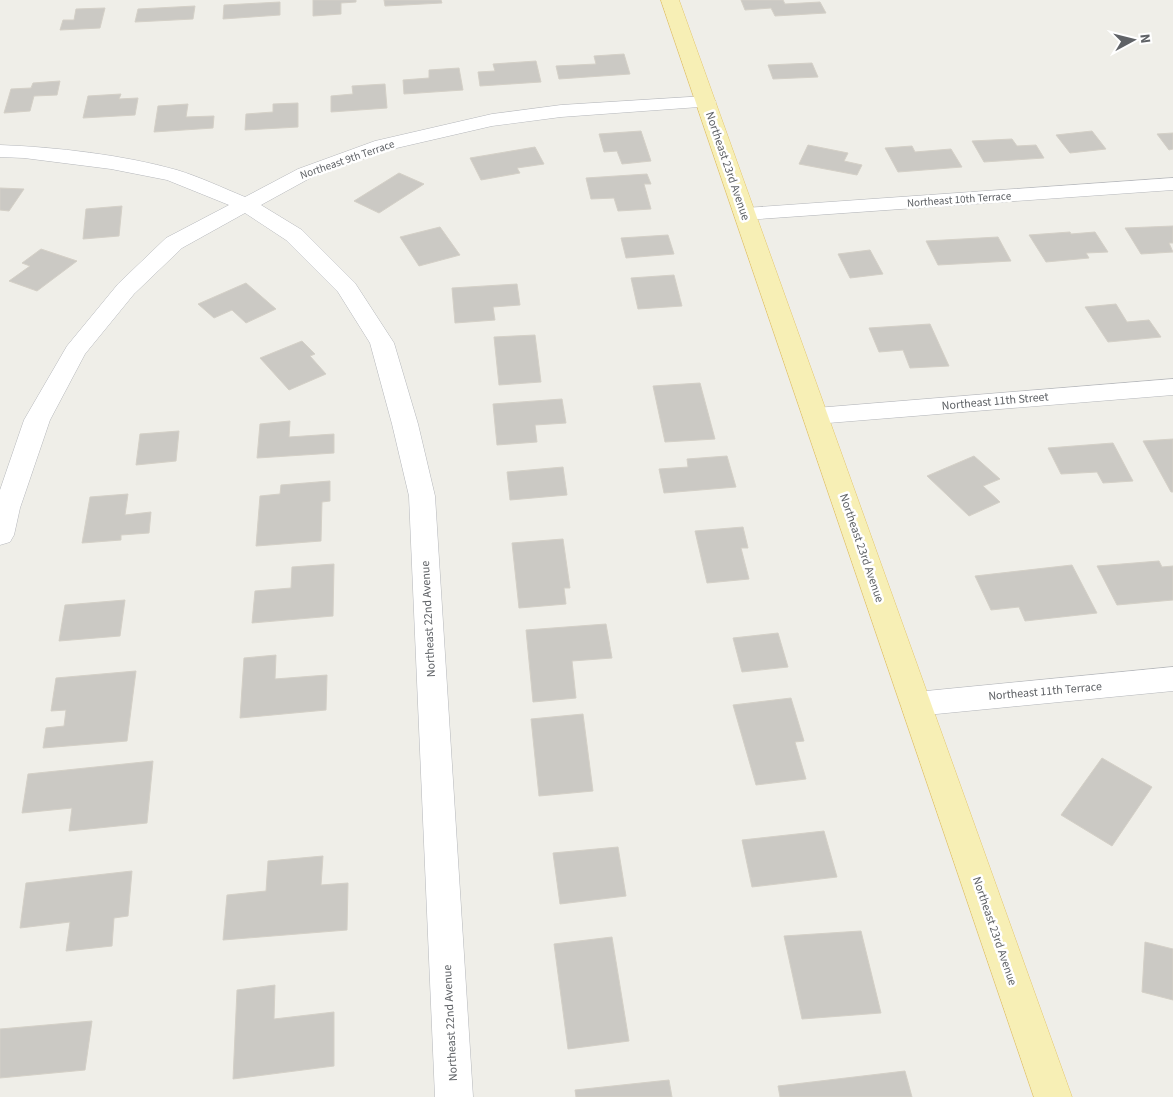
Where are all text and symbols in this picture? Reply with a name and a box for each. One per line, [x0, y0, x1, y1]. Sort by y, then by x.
north arrow [1108, 15, 1158, 65]
text: N [1134, 33, 1155, 44]
street label: Northeast 23rd Avenue [701, 109, 754, 223]
street label: Northeast 9th Terrace [298, 136, 397, 183]
street label: Northeast 10th Terrace [906, 188, 1012, 211]
street label: Northeast 11th Street [941, 388, 1049, 415]
street label: Northeast 23rd Avenue [835, 491, 888, 605]
street label: Northeast 22nd Avenue [417, 560, 440, 678]
street label: Northeast 11th Terrace [988, 678, 1103, 705]
street label: Northeast 23rd Avenue [968, 874, 1021, 988]
street label: Northeast 22nd Avenue [439, 964, 462, 1082]

